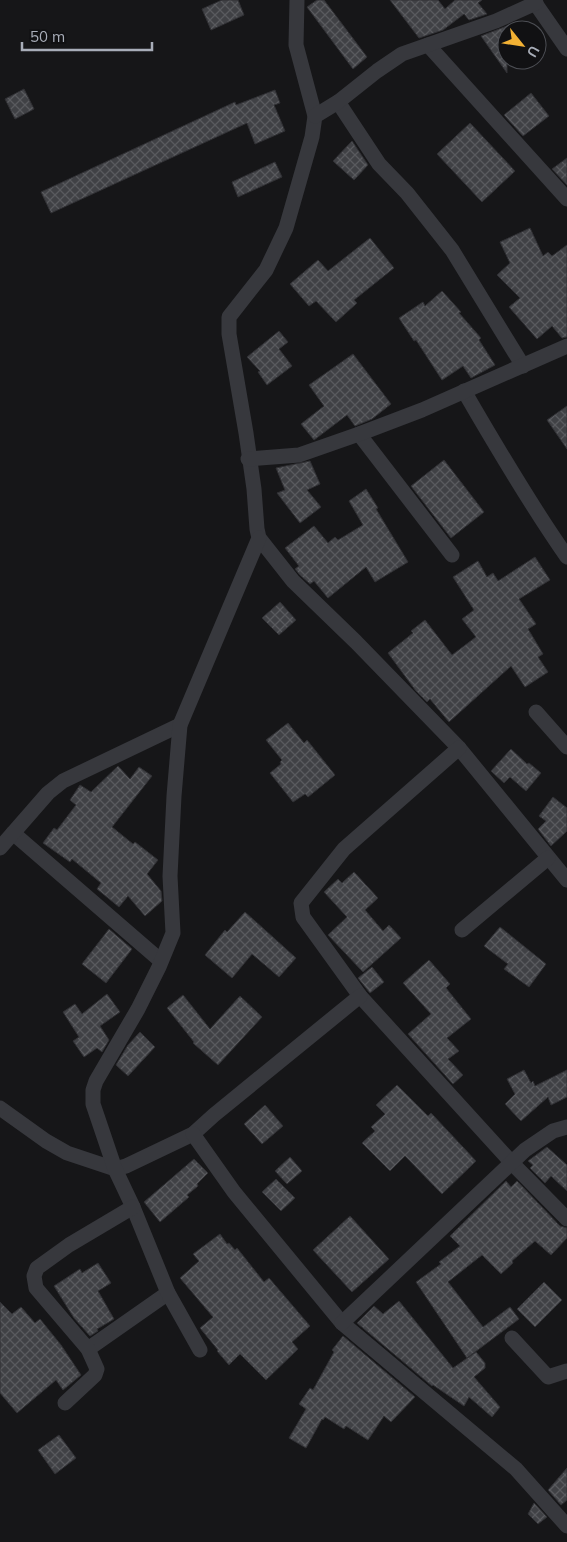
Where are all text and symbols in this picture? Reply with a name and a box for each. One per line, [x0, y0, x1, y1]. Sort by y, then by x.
scale bar [22, 20, 152, 52]
north arrow [497, 20, 547, 70]
text: 50 m [30, 27, 65, 46]
text: U [523, 43, 544, 60]

